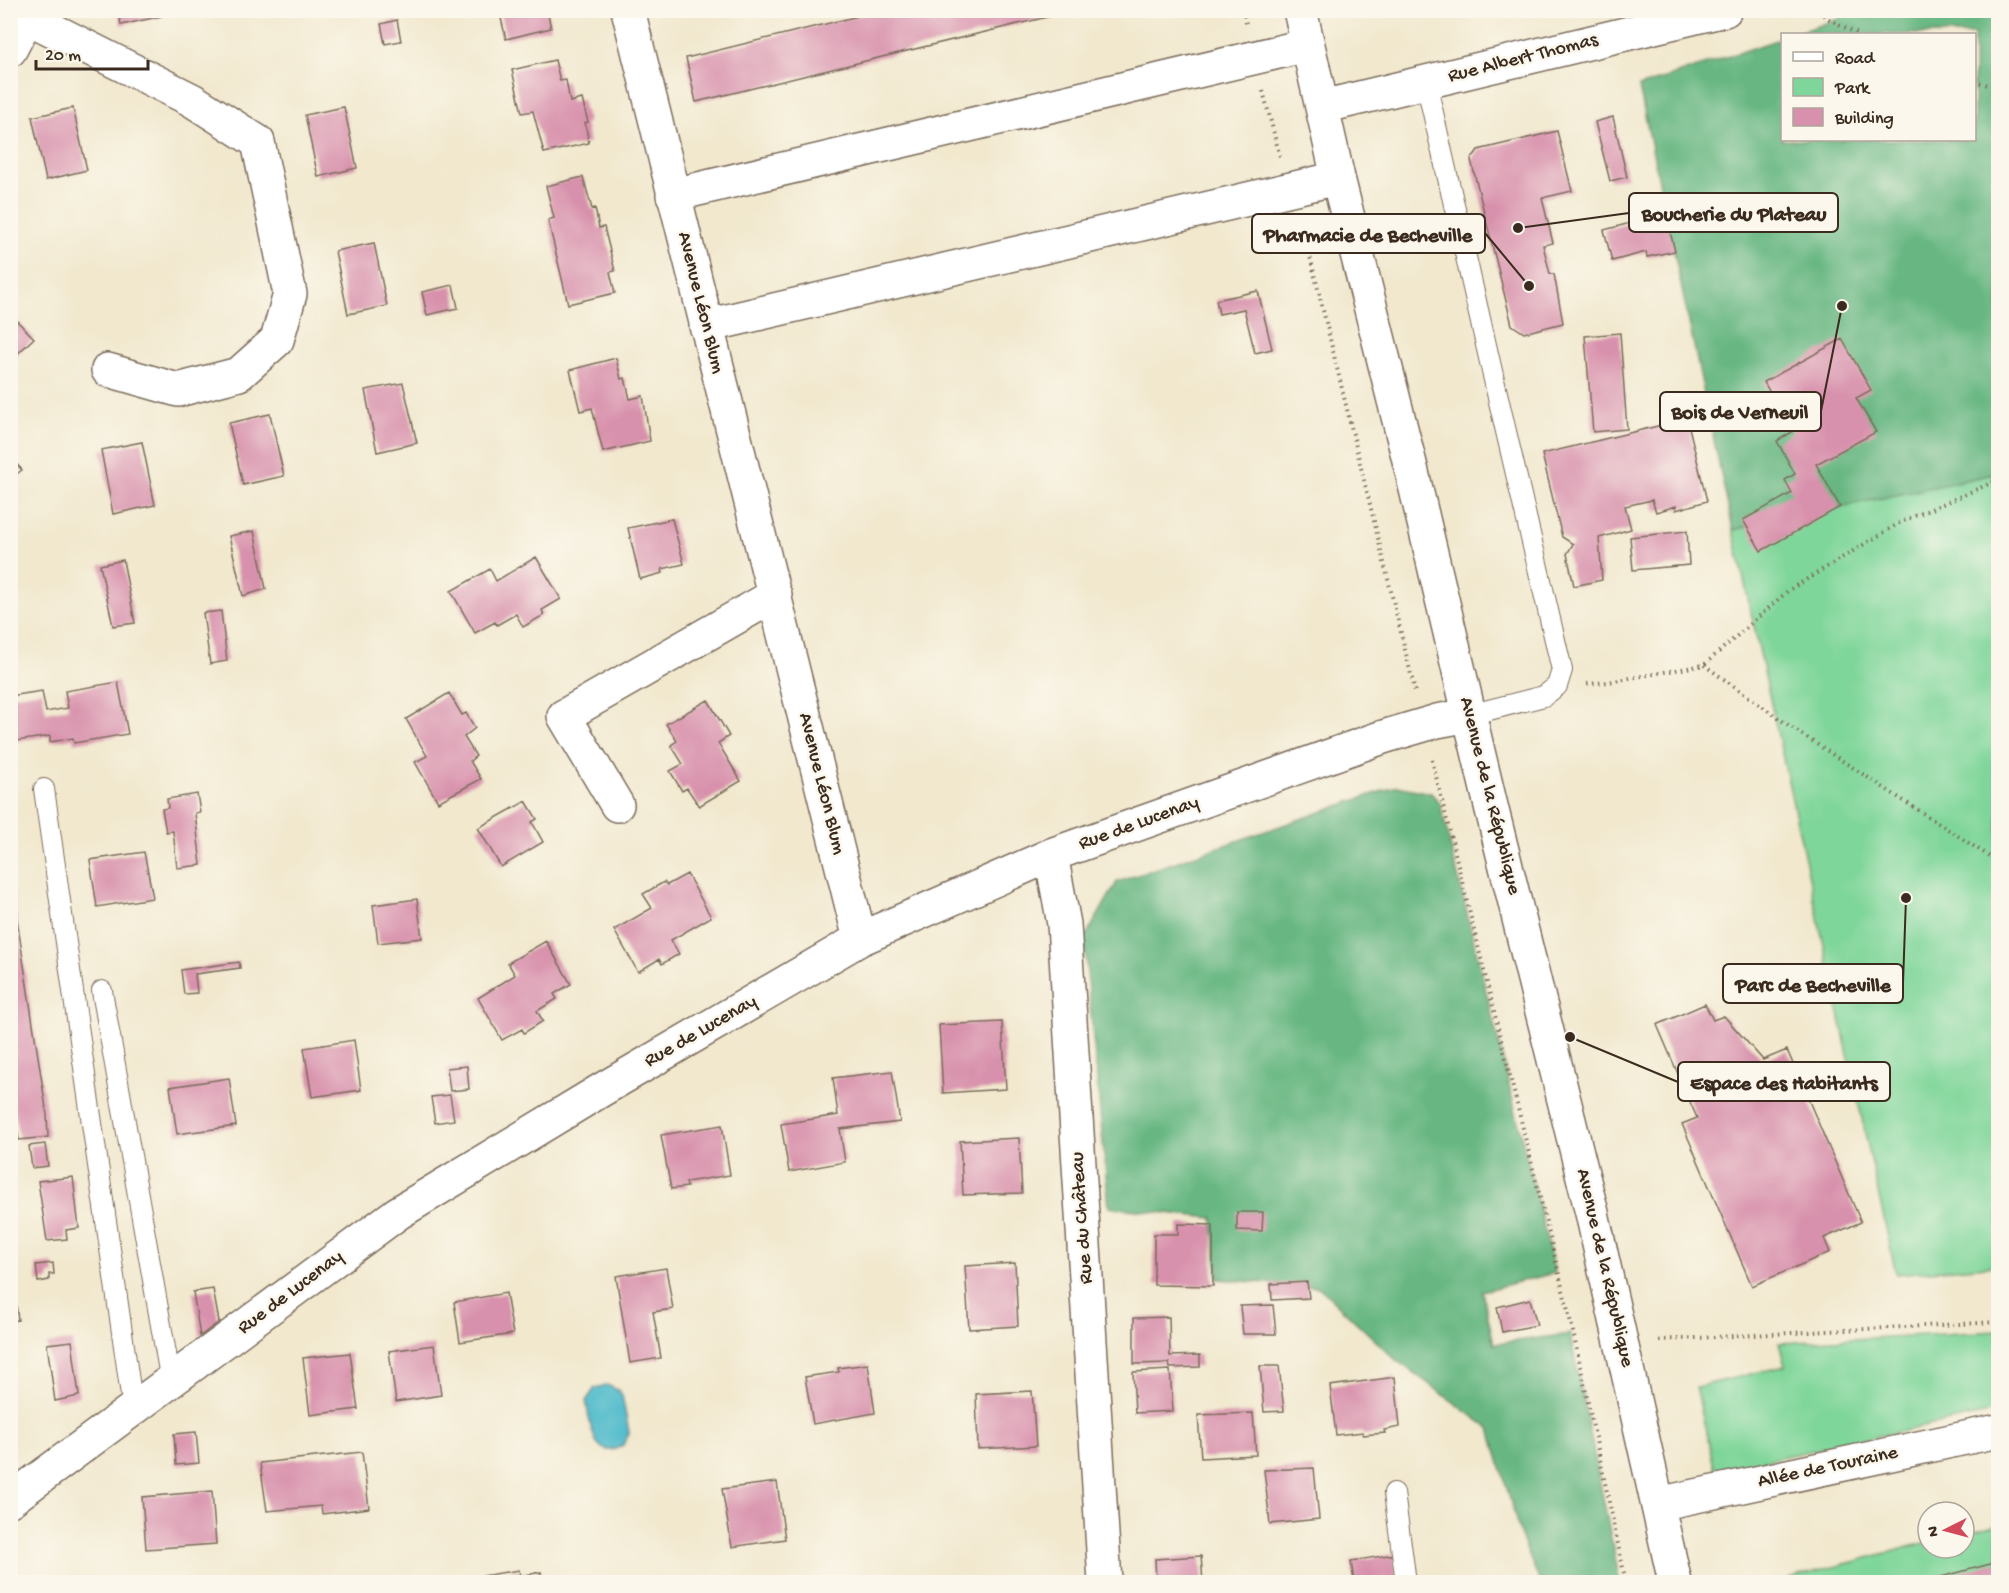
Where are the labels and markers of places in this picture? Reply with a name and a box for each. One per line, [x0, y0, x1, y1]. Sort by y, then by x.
callout: Boucherie du Plateau [1629, 193, 1838, 232]
callout: Pharmacie de Becheville [1252, 214, 1485, 253]
callout: Bois de Verneuil [1660, 392, 1821, 431]
callout: Parc de Becheville [1723, 964, 1903, 1003]
callout: Espace des Habitants [1678, 1062, 1890, 1101]

